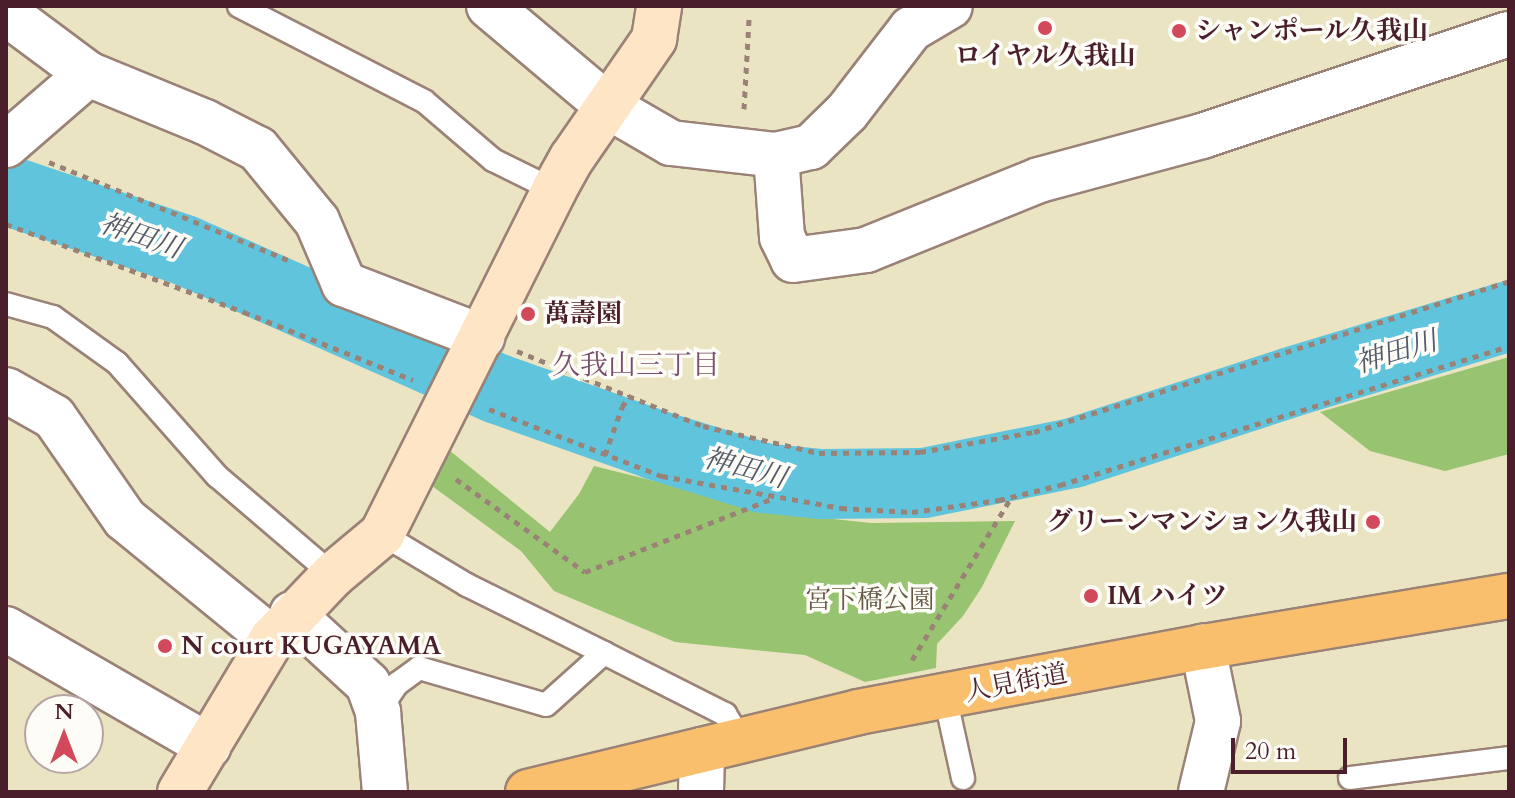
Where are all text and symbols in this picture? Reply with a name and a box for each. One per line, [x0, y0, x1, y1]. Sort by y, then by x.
place label: シャンポール久我山 [1195, 15, 1429, 47]
marker: ロイヤル久我山 [1036, 19, 1054, 37]
marker: シャンポール久我山 [1170, 22, 1188, 40]
place label: ロイヤル久我山 [954, 40, 1136, 72]
water label: 神田川 [96, 206, 186, 266]
place label: 萬壽園 [544, 298, 622, 330]
marker: 萬壽園 [519, 305, 537, 323]
water label: 神田川 [1351, 324, 1441, 380]
district label: 久我山三丁目 [552, 348, 720, 382]
water label: 神田川 [700, 441, 790, 495]
place label: グリーンマンション久我山 [1045, 506, 1357, 538]
marker: グリーンマンション久我山 [1364, 513, 1382, 531]
place label: IM ハイツ [1107, 580, 1227, 612]
park label: 宮下橋公園 [805, 584, 935, 616]
marker: IM ハイツ [1082, 587, 1100, 605]
place label: N court KUGAYAMA [181, 630, 441, 662]
marker: N court KUGAYAMA [156, 637, 174, 655]
street label: 人見街道 [962, 658, 1070, 708]
north arrow [24, 694, 104, 774]
text: N [54, 697, 74, 727]
scale bar [1235, 722, 1351, 772]
text: 20 m [1245, 735, 1296, 768]

